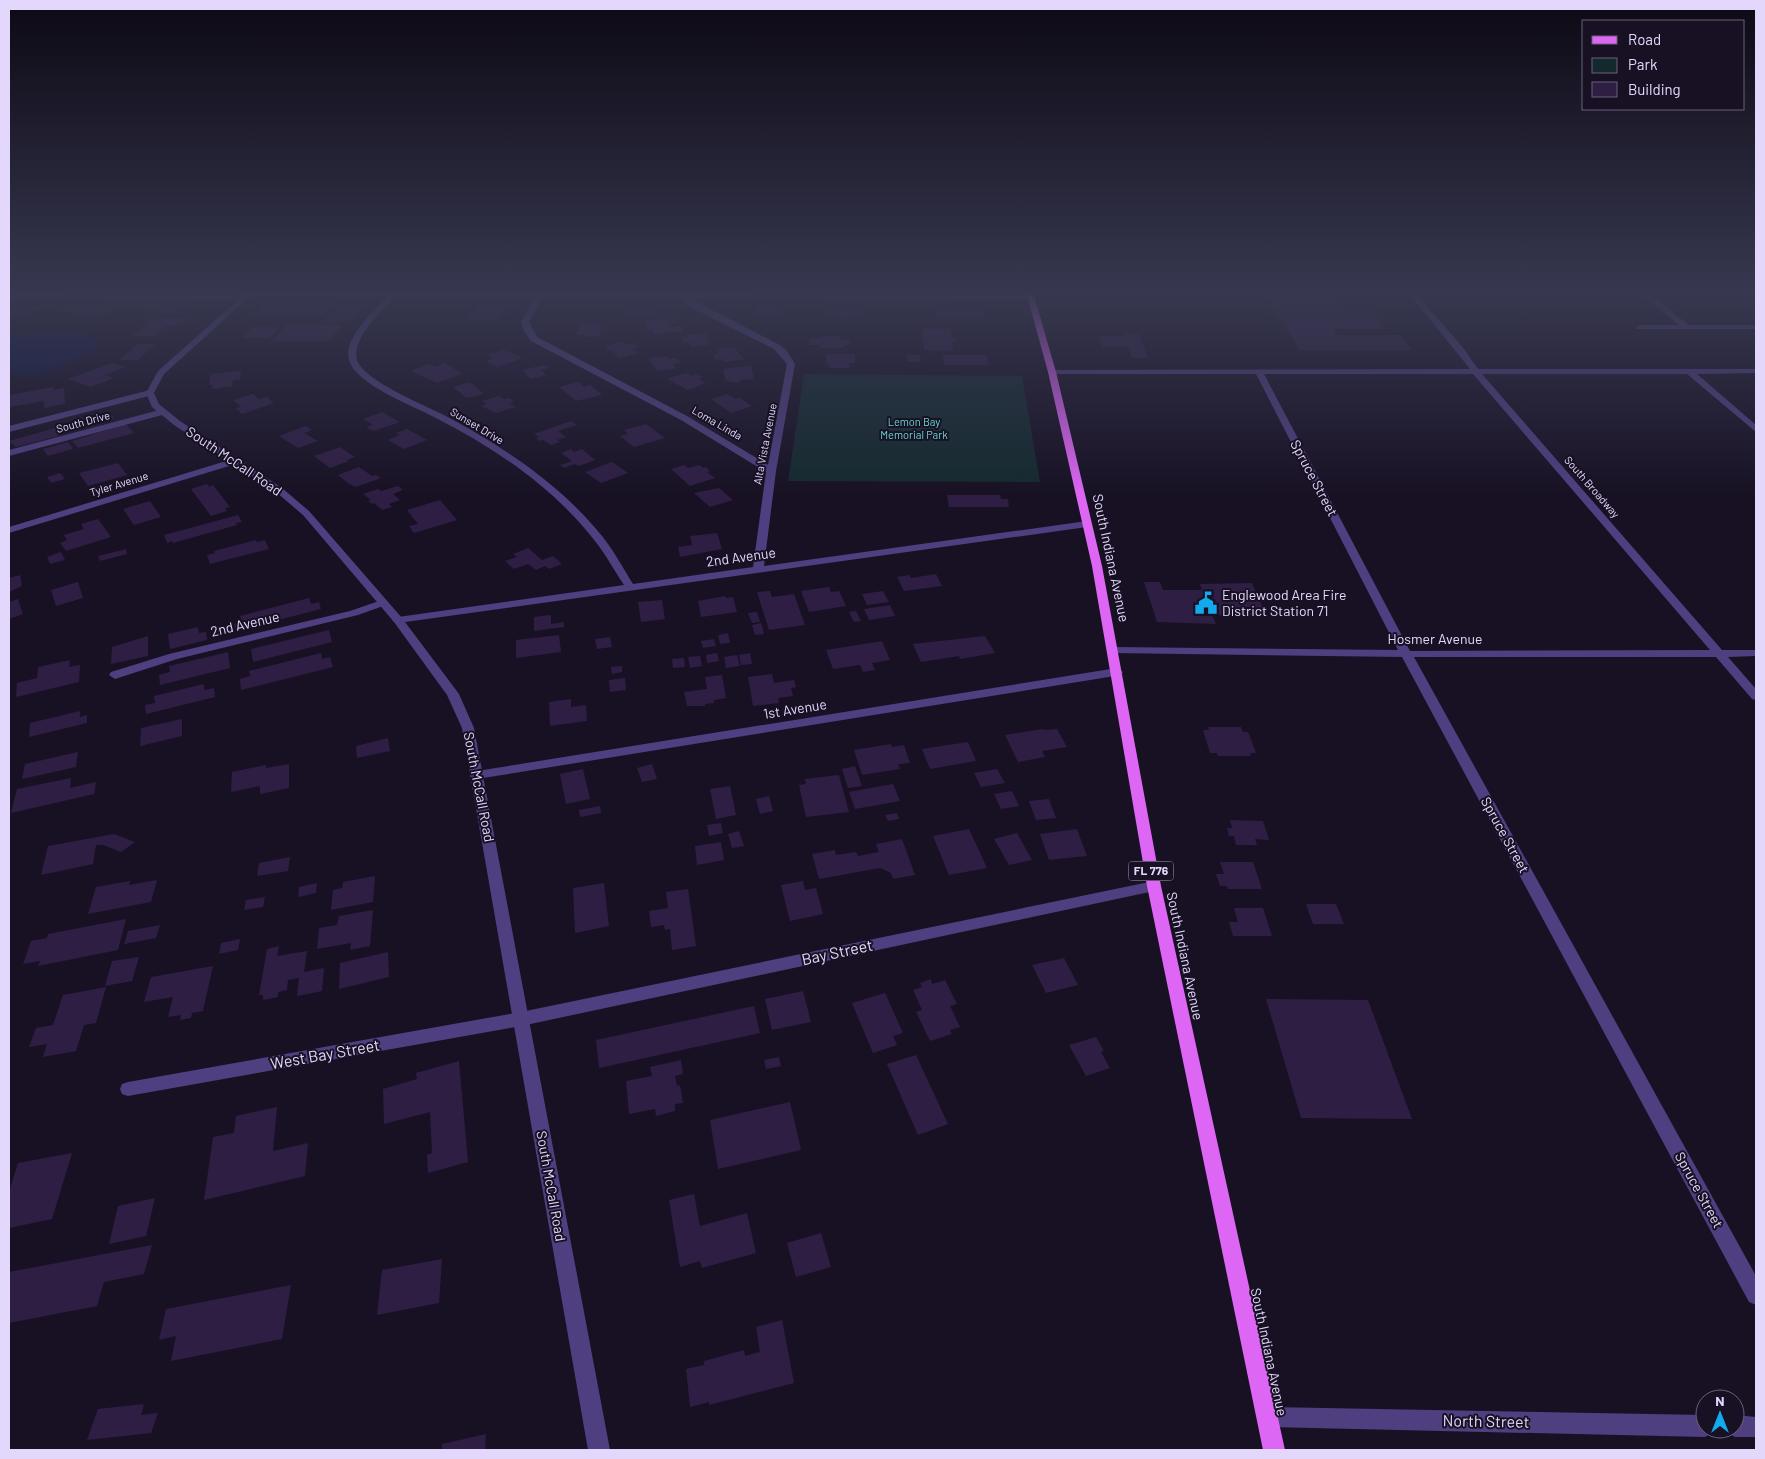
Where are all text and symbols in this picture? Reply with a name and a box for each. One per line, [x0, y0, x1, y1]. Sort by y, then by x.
legend [1582, 20, 1745, 110]
text: Road [1628, 30, 1661, 48]
text: Park [1628, 55, 1658, 73]
text: Building [1628, 80, 1681, 98]
street label: Alta Vista Avenue [750, 402, 779, 486]
street label: Loma Linda [690, 403, 745, 442]
street label: Sunset Drive [448, 405, 506, 447]
street label: South Drive [55, 408, 111, 435]
park label: Lemon Bay Memorial Park [880, 415, 948, 441]
street label: South McCall Road [183, 422, 285, 499]
street label: Spruce Street [1287, 437, 1342, 519]
street label: South Broadway [1562, 453, 1623, 520]
street label: Tyler Avenue [88, 468, 150, 499]
street label: South Indiana Avenue [1090, 492, 1133, 623]
street label: 2nd Avenue [705, 543, 777, 570]
place label: Englewood Area Fire District Station 71 [1222, 586, 1346, 619]
public building icon: Englewood Area Fire District Station 71 [1193, 590, 1219, 616]
street label: 2nd Avenue [209, 607, 281, 640]
street label: Hosmer Avenue [1388, 630, 1482, 647]
street label: 1st Avenue [762, 695, 828, 722]
street label: South McCall Road [460, 730, 499, 843]
street label: Spruce Street [1478, 794, 1533, 876]
road number: FL 776 [1128, 861, 1174, 880]
street label: South Indiana Avenue [1164, 890, 1207, 1021]
street label: Bay Street [800, 935, 874, 968]
street label: West Bay Street [269, 1035, 381, 1072]
street label: South McCall Road [533, 1129, 570, 1242]
street label: Spruce Street [1672, 1149, 1727, 1231]
street label: South Indiana Avenue [1248, 1286, 1291, 1417]
north arrow [1695, 1389, 1745, 1439]
text: N [1715, 1392, 1725, 1409]
street label: North Street [1442, 1410, 1530, 1431]

